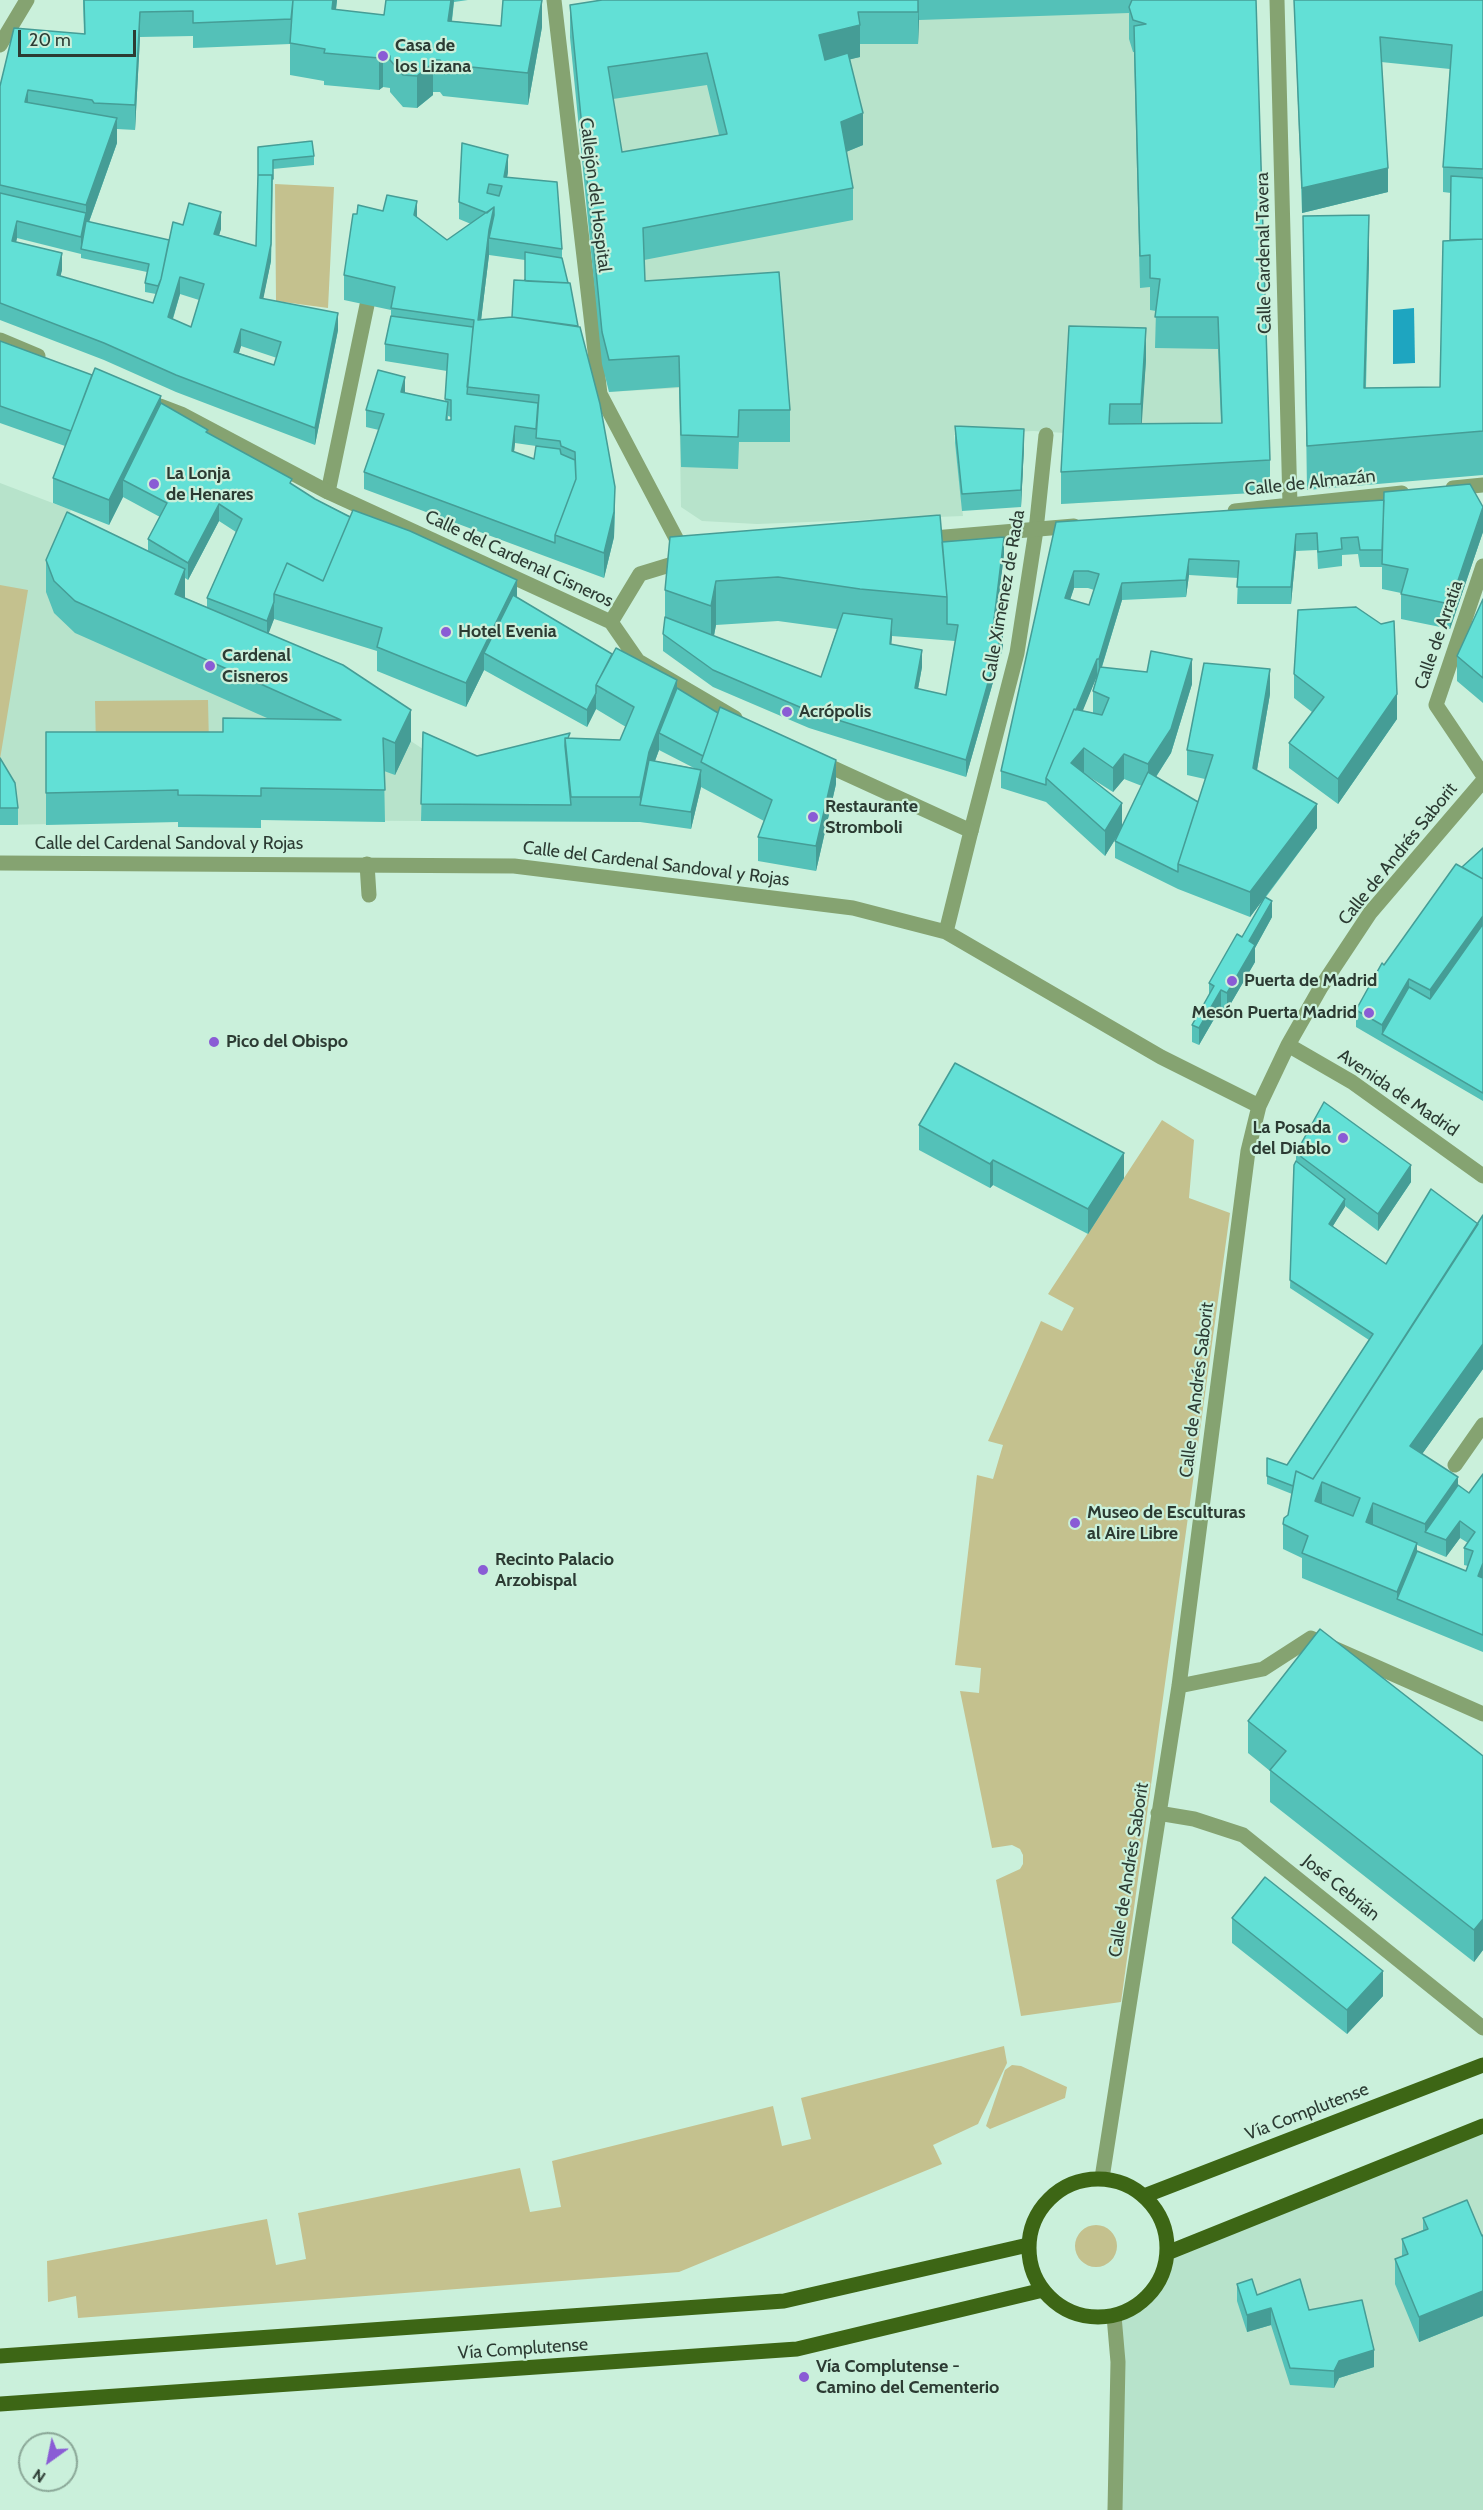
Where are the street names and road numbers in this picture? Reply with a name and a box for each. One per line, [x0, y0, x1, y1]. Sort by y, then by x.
street label: Callejón del Hospital [575, 117, 615, 273]
street label: Calle Cardenal Tavera [1252, 172, 1276, 334]
street label: Calle de Almazán [1243, 465, 1377, 501]
street label: Calle del Cardenal Cisneros [421, 506, 617, 612]
street label: Calle Ximenez de Rada [978, 508, 1030, 684]
street label: Calle de Arratia [1410, 578, 1468, 692]
street label: Calle de Andrés Saborit [1334, 779, 1462, 929]
street label: Calle del Cardenal Sandoval y Rojas [35, 833, 303, 855]
street label: Calle del Cardenal Sandoval y Rojas [521, 837, 791, 891]
street label: Avenida de Madrid [1334, 1045, 1462, 1141]
street label: Calle de Andrés Saborit [1176, 1301, 1218, 1479]
street label: Calle de Andrés Saborit [1105, 1781, 1153, 1959]
street label: José Cebrián [1298, 1850, 1384, 1926]
street label: Vía Complutense [1242, 2079, 1372, 2145]
street label: Vía Complutense [457, 2334, 589, 2364]

